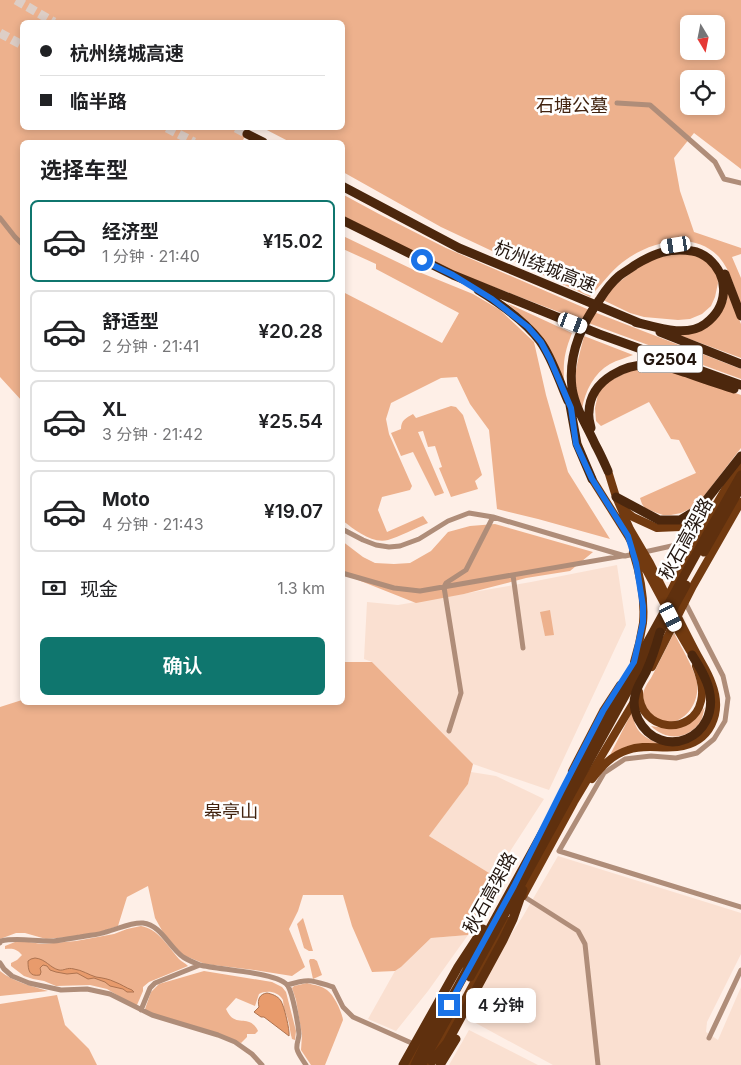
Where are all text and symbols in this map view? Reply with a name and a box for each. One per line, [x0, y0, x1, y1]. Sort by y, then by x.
north arrow [680, 15, 725, 60]
map controls [680, 15, 725, 115]
text: 杭州绕城高速 [70, 42, 184, 65]
button: locate [680, 70, 725, 115]
text: 临半路 [70, 90, 127, 113]
park label: 石塘公墓 [536, 95, 608, 116]
text: 选择车型 [40, 157, 128, 183]
icon: car [42, 219, 87, 264]
text: 经济型 [102, 220, 159, 243]
text: ¥15.02 [263, 230, 323, 253]
car [660, 235, 691, 255]
street label: 杭州绕城高速 [491, 237, 599, 297]
text: 1 分钟 · 21:40 [102, 246, 200, 266]
route start [411, 249, 433, 271]
icon: car [42, 309, 87, 354]
text: 舒适型 [102, 310, 159, 333]
car [556, 311, 589, 335]
text: ¥20.28 [258, 320, 323, 343]
text: 2 分钟 · 21:41 [102, 336, 199, 356]
road number: G2504 [638, 346, 702, 372]
text: XL [102, 398, 127, 421]
icon: car [42, 399, 87, 444]
text: ¥25.54 [258, 410, 323, 433]
text: 3 分钟 · 21:42 [102, 424, 203, 444]
text: Moto [102, 488, 150, 511]
icon: car [42, 489, 87, 534]
street label: 秋石高架路 [655, 494, 717, 583]
text: ¥19.07 [264, 500, 323, 523]
text: 4 分钟 · 21:43 [102, 514, 204, 534]
icon: cash [40, 574, 68, 602]
text: 现金 [80, 578, 118, 601]
text: 1.3 km [277, 578, 325, 598]
car [657, 600, 684, 634]
button: 确认 [40, 637, 325, 695]
park label: 皋亭山 [204, 801, 258, 822]
street label: 秋石高架路 [459, 848, 521, 937]
callout: 4 分钟 [466, 988, 536, 1022]
route end [438, 994, 460, 1016]
text: 4 分钟 [478, 995, 524, 1015]

